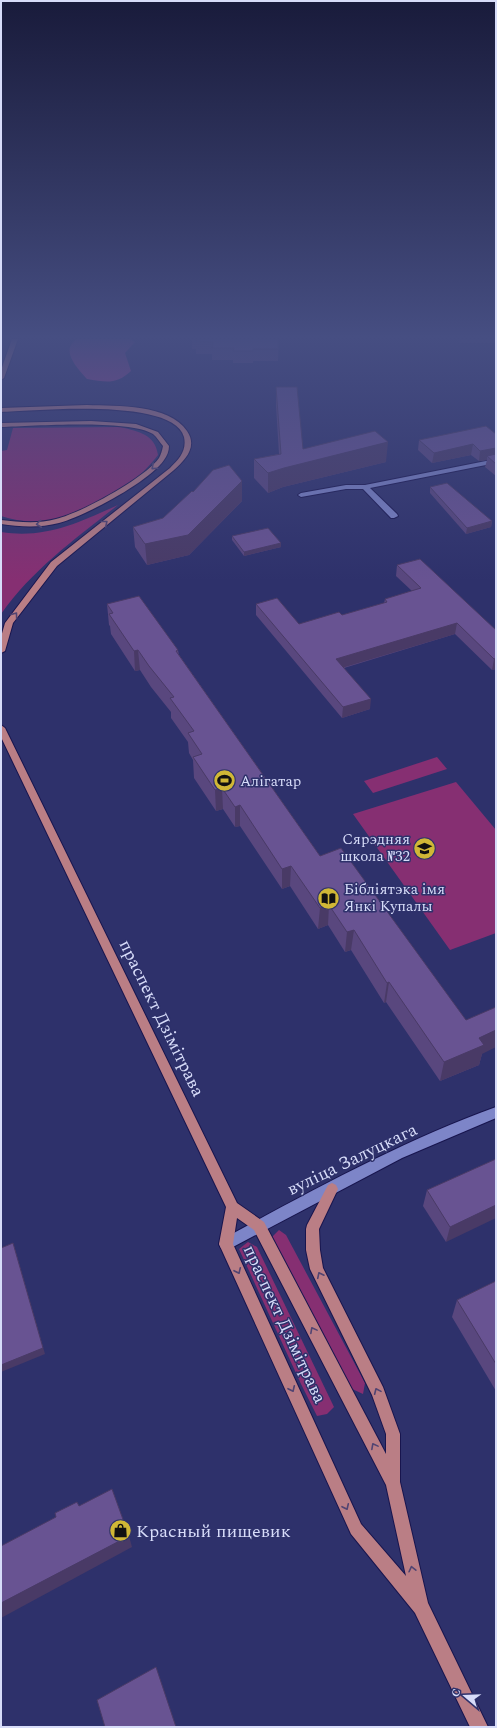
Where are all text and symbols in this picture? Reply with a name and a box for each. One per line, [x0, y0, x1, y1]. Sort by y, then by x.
one-way arrow [151, 463, 158, 470]
one-way arrow [36, 519, 42, 528]
one-way arrow [101, 521, 108, 528]
one-way arrow [10, 613, 17, 620]
sports icon: Алігатар [212, 768, 238, 794]
place label: Алігатар [240, 770, 301, 793]
place label: Сярэдняя школа №32 [340, 828, 410, 868]
school or university icon: Сярэдняя школа №32 [412, 835, 438, 861]
place label: Бібліятэка імя Янкі Купалы [344, 878, 445, 918]
library icon: Бібліятэка імя Янкі Купалы [316, 885, 342, 911]
street label: праспект Дзімітрава [112, 935, 211, 1102]
street label: вуліца Залуцкага [283, 1116, 422, 1203]
street label: праспект Дзімітрава [236, 1241, 333, 1408]
one-way arrow [233, 1266, 241, 1274]
one-way arrow [317, 1271, 325, 1279]
one-way arrow [311, 1327, 318, 1335]
one-way arrow [287, 1385, 295, 1392]
one-way arrow [374, 1388, 382, 1395]
one-way arrow [371, 1442, 378, 1450]
one-way arrow [341, 1503, 349, 1511]
shop icon: Красный пищевик [107, 1518, 133, 1544]
place label: Красный пищевик [136, 1518, 291, 1545]
one-way arrow [409, 1566, 417, 1572]
north arrow [445, 1676, 485, 1716]
text: С [447, 1686, 465, 1699]

